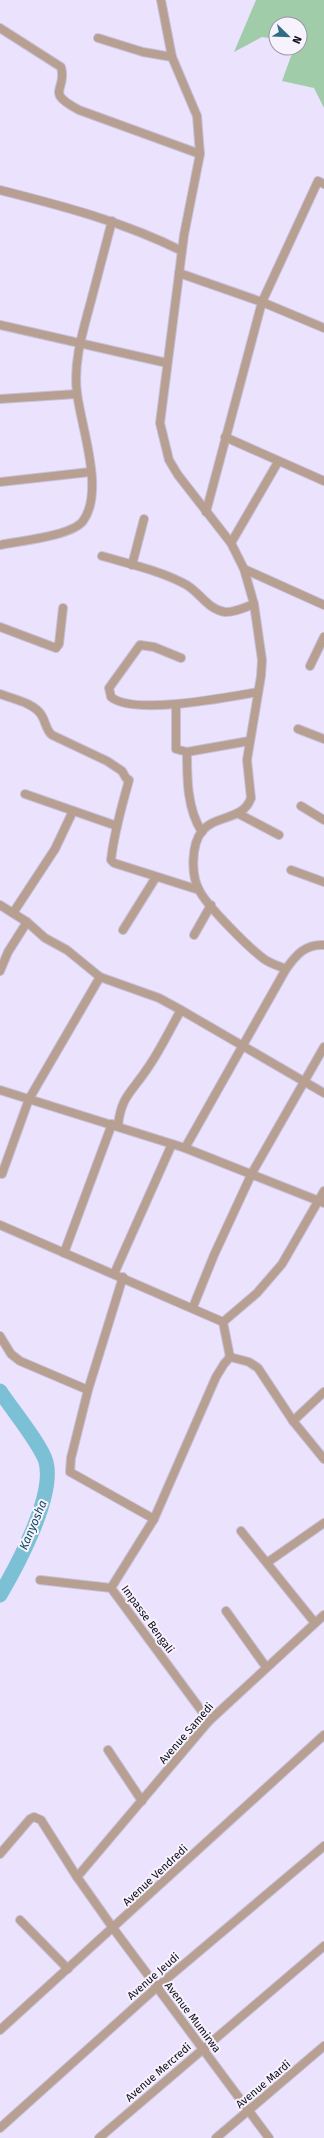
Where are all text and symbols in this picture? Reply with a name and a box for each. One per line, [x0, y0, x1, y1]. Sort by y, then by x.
north arrow [268, 16, 308, 56]
text: N [289, 34, 304, 46]
water label: Kanyosha [16, 1498, 50, 1552]
street label: Impasse Bengali [119, 1583, 177, 1656]
street label: Avenue Samedi [156, 1700, 216, 1766]
street label: Avenue Vendredi [120, 1842, 190, 1909]
street label: Avenue Jeudi [125, 1950, 182, 2003]
street label: Avenue Mumirwa [162, 1979, 223, 2055]
street label: Avenue Mercredi [123, 2040, 194, 2104]
street label: Avenue Mardi [233, 2058, 293, 2111]

